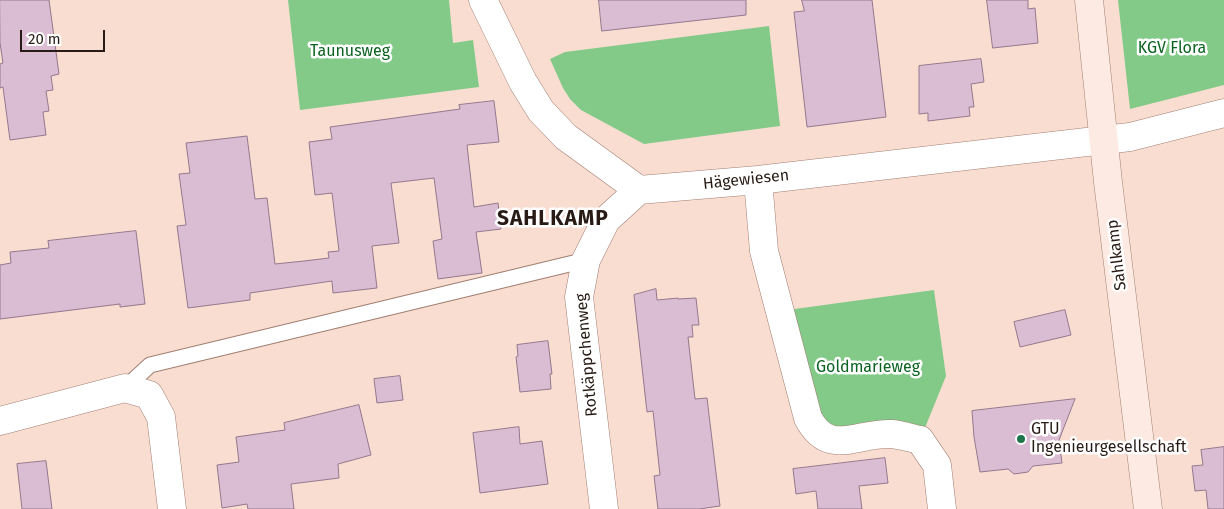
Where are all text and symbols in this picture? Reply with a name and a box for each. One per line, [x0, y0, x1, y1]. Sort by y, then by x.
scale bar [22, 20, 108, 52]
text: 20 m [28, 30, 61, 48]
park label: KGV Flora [1138, 39, 1206, 59]
park label: Taunusweg [310, 42, 390, 62]
street label: Hägewiesen [702, 166, 790, 194]
district label: SAHLKAMP [496, 206, 610, 232]
street label: Sahlkamp [1103, 218, 1131, 292]
street label: Rotkäppchenweg [572, 292, 602, 418]
park label: Goldmarieweg [816, 358, 920, 378]
place label: GTU Ingenieurgesellschaft [1031, 420, 1186, 458]
marker: GTU Ingenieurgesellschaft [1015, 433, 1027, 445]

